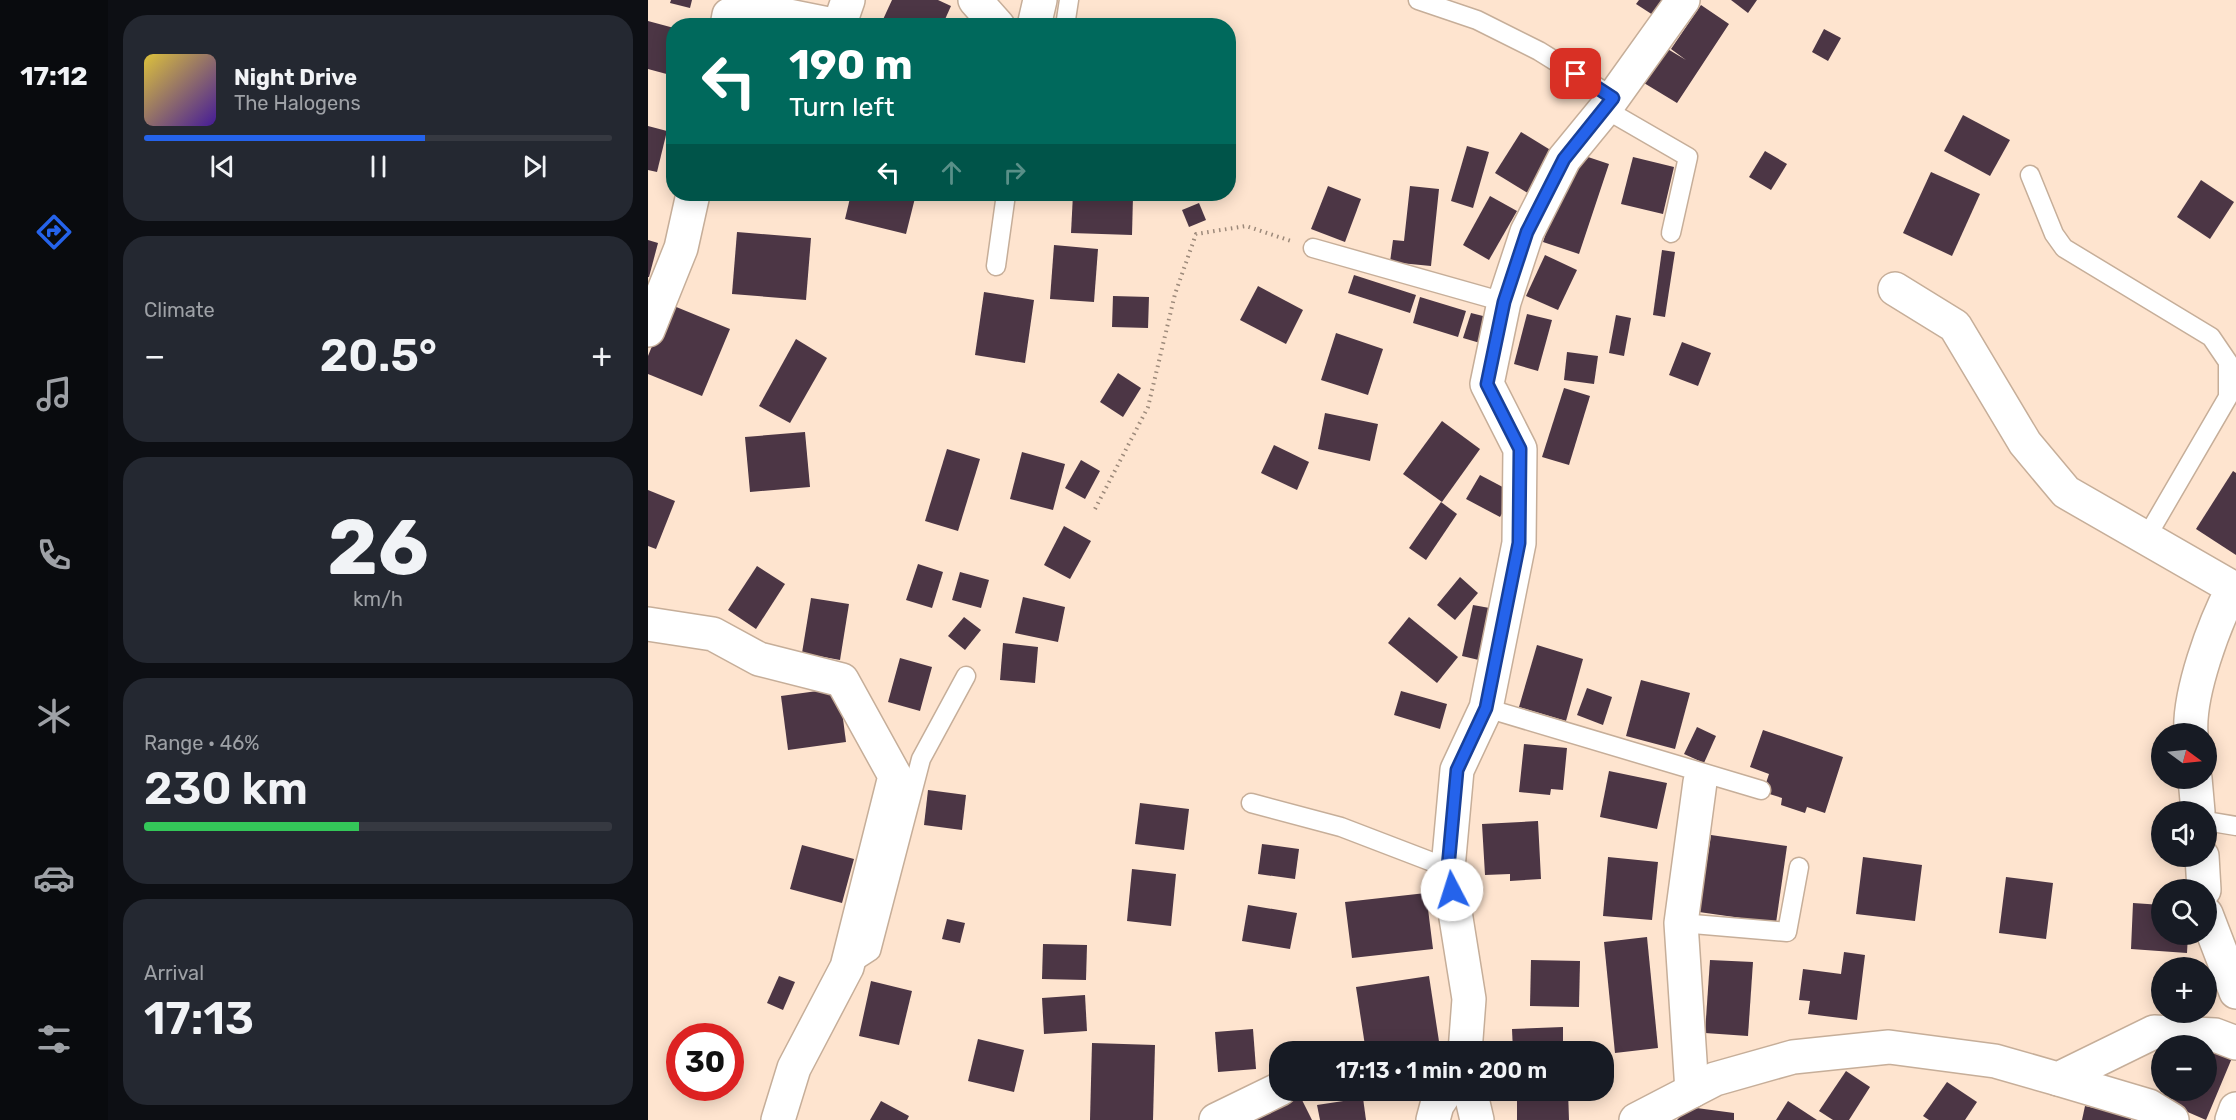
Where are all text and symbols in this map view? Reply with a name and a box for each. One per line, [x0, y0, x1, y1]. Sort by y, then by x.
text: 190 m [789, 40, 913, 90]
icon: left [690, 42, 768, 120]
pin [1550, 48, 1601, 99]
icon: arrive [1559, 57, 1592, 90]
text: 17:12 [20, 60, 88, 92]
text: Night Drive [234, 64, 357, 91]
text: The Halogens [234, 91, 361, 115]
text: Turn left [789, 91, 894, 123]
icon: previous [206, 150, 239, 183]
icon: pause [362, 150, 395, 183]
icon: next [518, 150, 551, 183]
icon: left [872, 156, 905, 189]
icon: ahead [935, 156, 968, 189]
icon: right [998, 156, 1031, 189]
icon: directions [33, 211, 75, 253]
text: Climate [144, 298, 215, 322]
text: 20.5° [320, 329, 437, 382]
text: − [144, 336, 165, 375]
text: + [591, 336, 612, 375]
icon: music [33, 373, 75, 415]
text: 26 [327, 501, 429, 594]
icon: phone [33, 534, 75, 576]
text: km/h [353, 587, 403, 611]
icon: climate [33, 695, 75, 737]
north arrow [2151, 723, 2217, 789]
map controls [2151, 723, 2217, 1101]
text: Range · 46% [144, 731, 260, 755]
text: 230 km [144, 762, 308, 815]
button: sound [2151, 801, 2217, 867]
icon: car [33, 857, 75, 899]
position arrow [1420, 858, 1484, 922]
button: search [2151, 879, 2217, 945]
button: + [2151, 957, 2217, 1023]
text: Arrival [144, 961, 204, 985]
text: 17:13 [144, 992, 254, 1045]
icon: filters [33, 1018, 75, 1060]
speed limit sign: 30 [666, 1023, 744, 1101]
button: − [2151, 1035, 2217, 1101]
text: 17:13 · 1 min · 200 m [1336, 1057, 1547, 1084]

